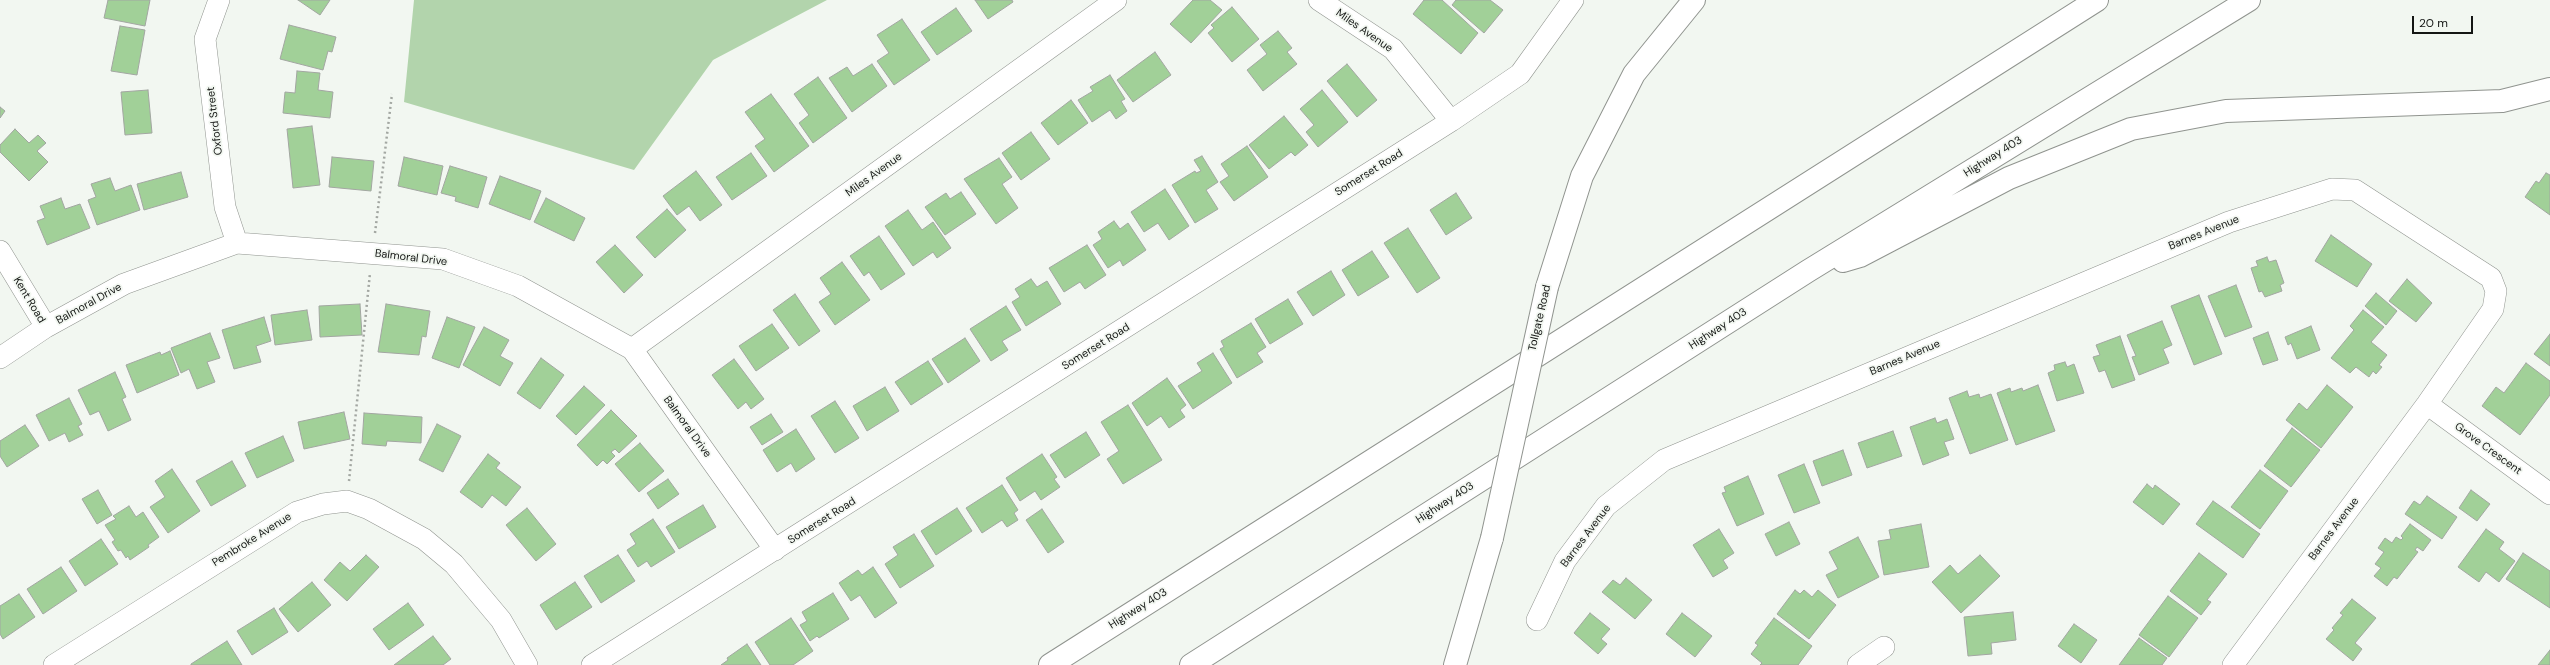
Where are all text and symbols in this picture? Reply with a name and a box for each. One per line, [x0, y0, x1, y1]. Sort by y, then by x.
street label: Miles Avenue [1333, 7, 1395, 55]
scale bar [2414, 8, 2475, 34]
text: 20 m [2419, 15, 2448, 31]
street label: Oxford Street [204, 86, 226, 156]
street label: Highway 403 [1961, 134, 2025, 180]
street label: Somerset Road [1333, 147, 1405, 199]
street label: Miles Avenue [843, 150, 905, 200]
street label: Barnes Avenue [2167, 213, 2241, 253]
street label: Balmoral Drive [374, 247, 448, 269]
street label: Kent Road [10, 275, 48, 325]
street label: Balmoral Drive [54, 281, 124, 327]
street label: Tollgate Road [1526, 284, 1554, 352]
street label: Highway 403 [1687, 305, 1749, 353]
street label: Somerset Road [1060, 321, 1132, 373]
street label: Barnes Avenue [1868, 337, 1942, 379]
street label: Balmoral Drive [660, 394, 714, 460]
street label: Grove Crescent [2452, 420, 2524, 478]
street label: Highway 403 [1414, 479, 1476, 527]
street label: Somerset Road [786, 495, 858, 547]
street label: Barnes Avenue [2306, 495, 2362, 563]
street label: Barnes Avenue [1558, 502, 1614, 570]
street label: Pembroke Avenue [210, 510, 294, 570]
street label: Highway 403 [1106, 586, 1170, 632]

